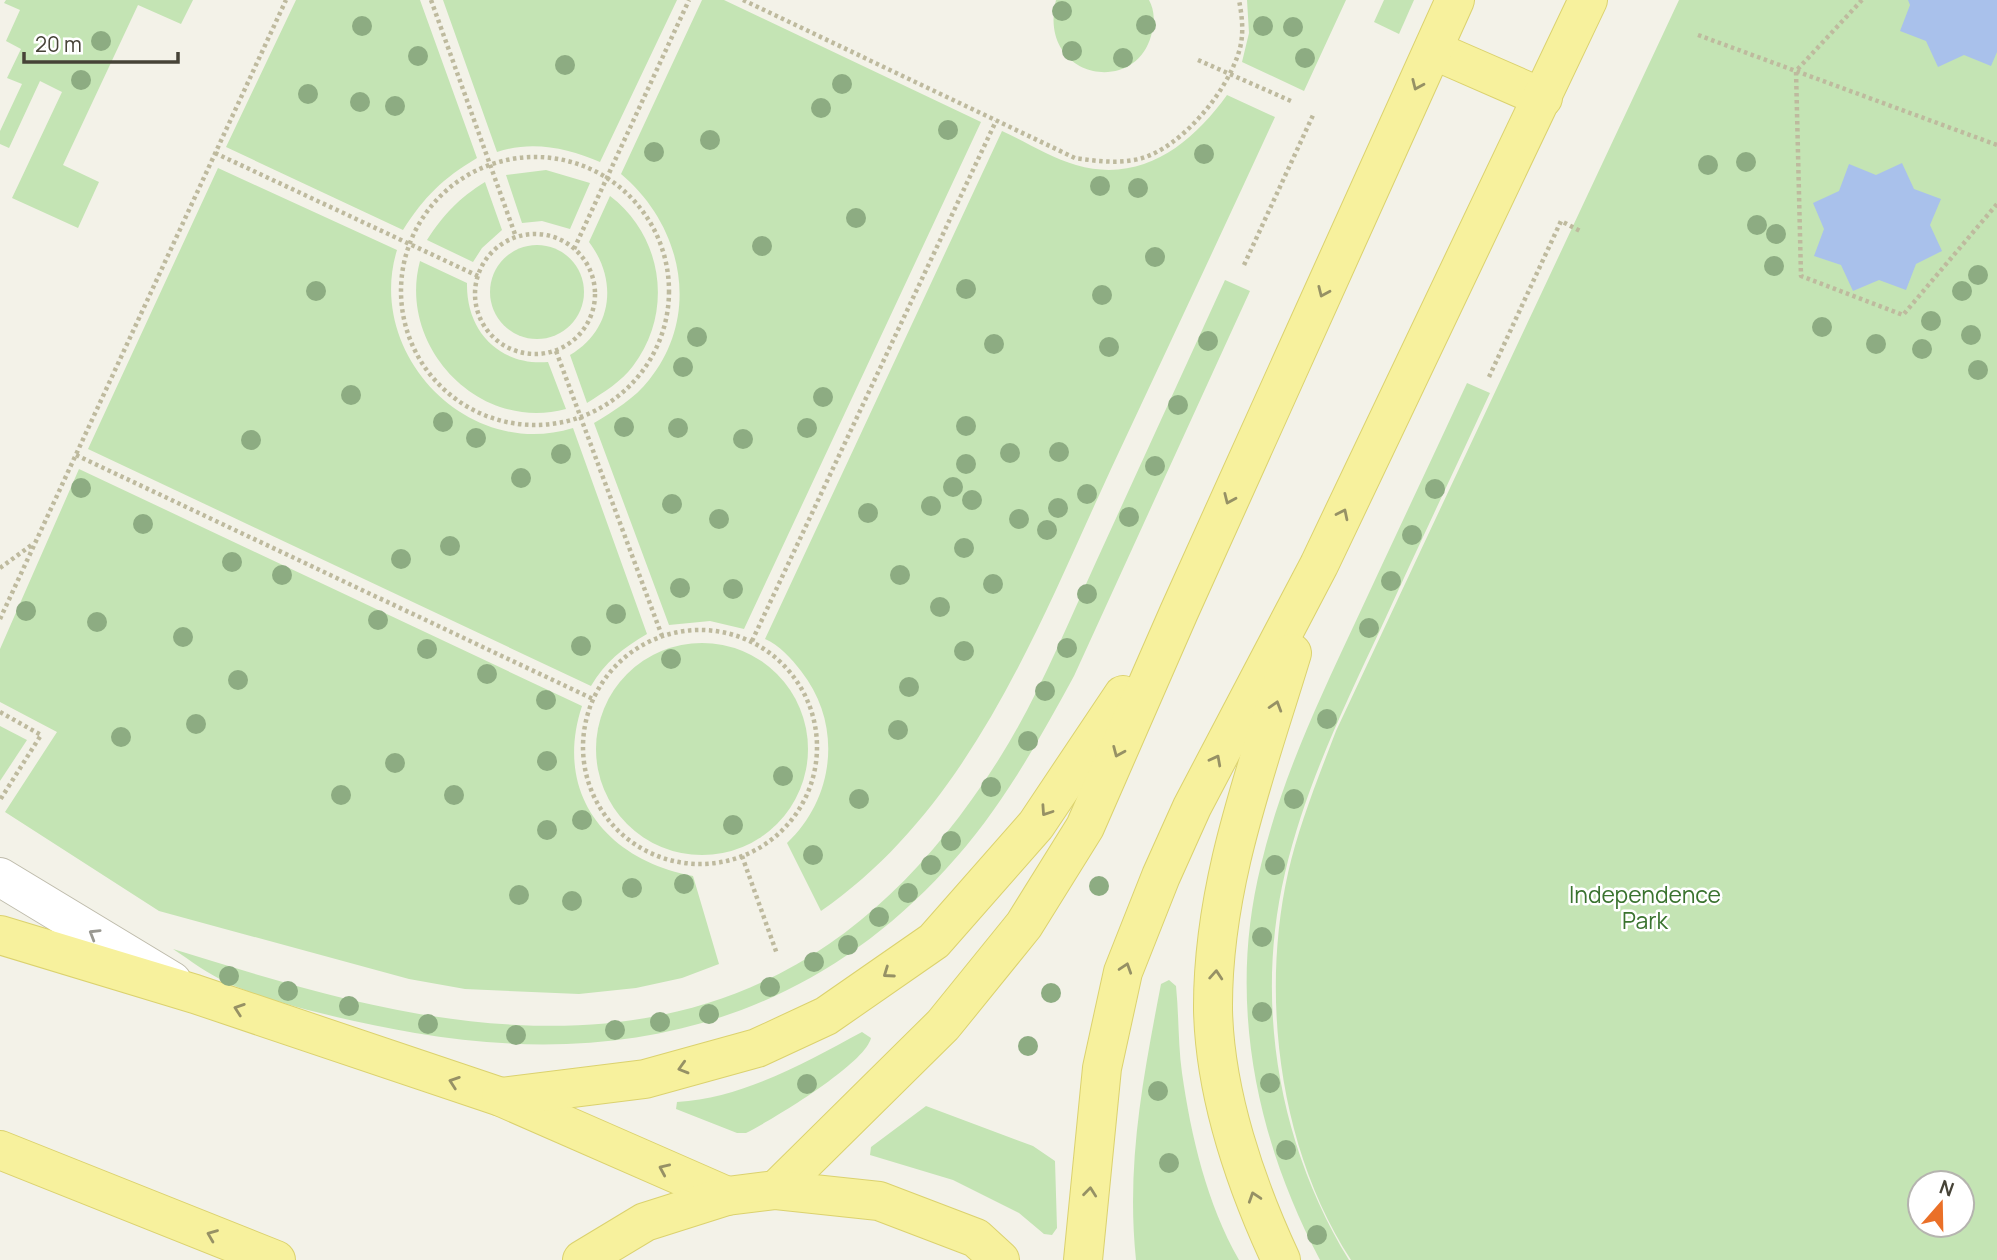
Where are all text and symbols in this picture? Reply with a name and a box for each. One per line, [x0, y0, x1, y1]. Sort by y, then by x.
scale bar [24, 21, 178, 65]
text: 20 m [35, 30, 82, 58]
one-way arrow [1411, 77, 1425, 90]
one-way arrow [1317, 285, 1331, 297]
one-way arrow [1223, 492, 1237, 504]
one-way arrow [1335, 509, 1349, 521]
one-way arrow [1267, 700, 1282, 712]
one-way arrow [1112, 745, 1126, 757]
one-way arrow [1208, 754, 1222, 767]
one-way arrow [1041, 803, 1054, 816]
park label: Independence Park [1569, 878, 1721, 936]
one-way arrow [89, 929, 102, 942]
one-way arrow [1117, 962, 1132, 974]
one-way arrow [883, 965, 896, 977]
one-way arrow [1208, 969, 1223, 980]
one-way arrow [233, 1003, 245, 1017]
one-way arrow [678, 1060, 690, 1075]
one-way arrow [449, 1076, 461, 1090]
one-way arrow [659, 1163, 672, 1177]
north arrow [1906, 1169, 1976, 1239]
text: N [1936, 1173, 1958, 1203]
one-way arrow [1082, 1186, 1097, 1197]
one-way arrow [1247, 1192, 1262, 1204]
one-way arrow [207, 1229, 219, 1243]

